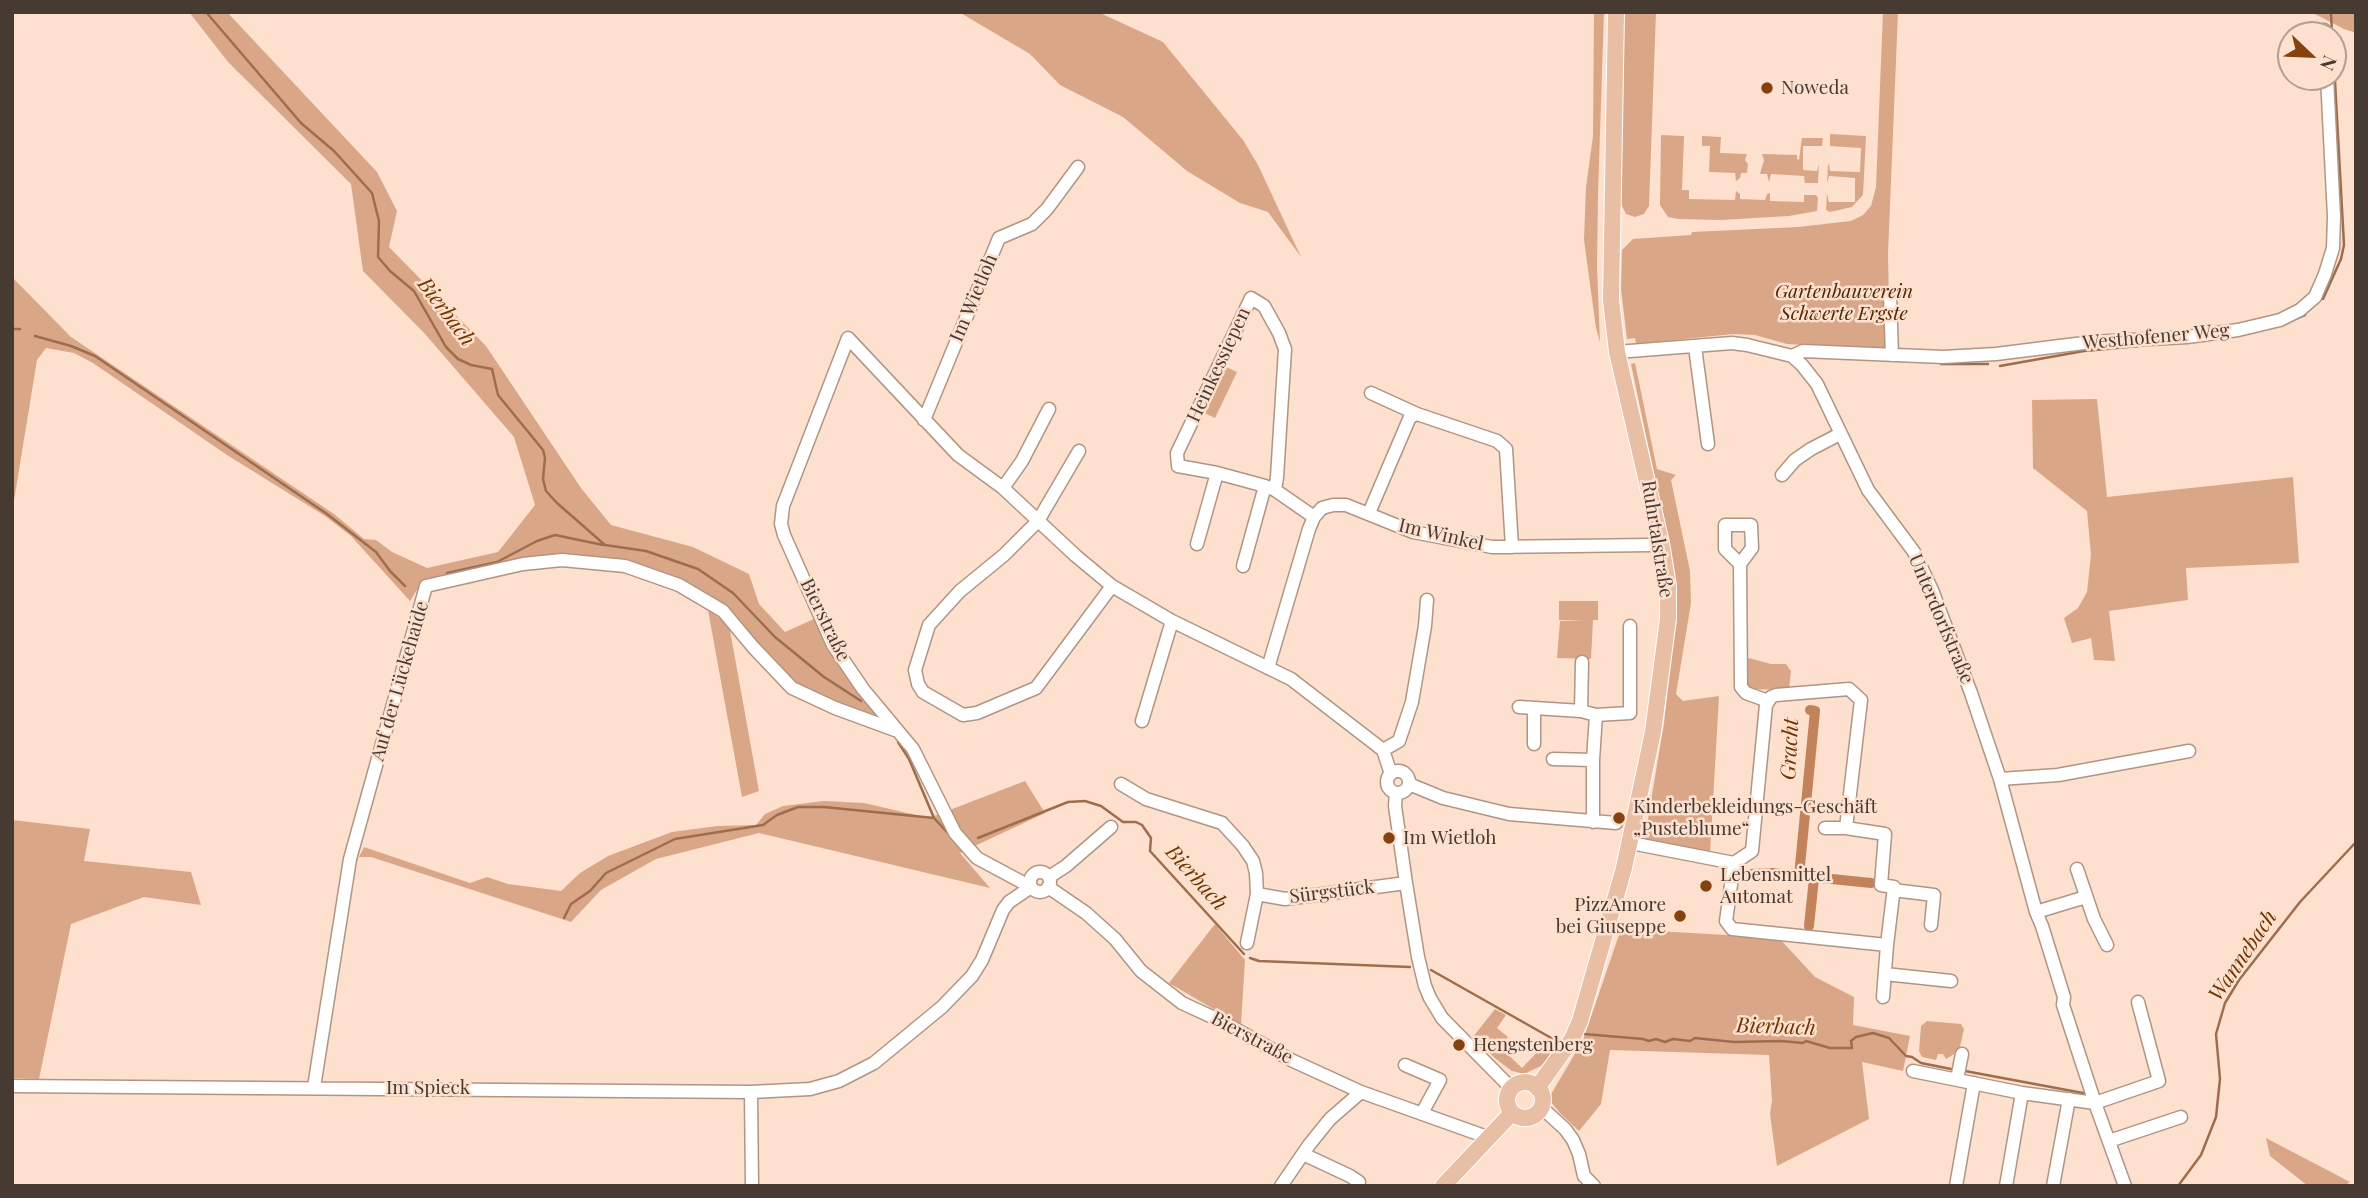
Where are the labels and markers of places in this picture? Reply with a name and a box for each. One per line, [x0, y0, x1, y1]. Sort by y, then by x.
place label: Noweda [1781, 77, 1849, 99]
marker: Noweda [1759, 80, 1775, 96]
place label: Kinderbekleidungs-Geschäft „Pusteblume“ [1633, 796, 1877, 840]
marker: Kinderbekleidungs-Geschäft „Pusteblume“ [1611, 810, 1627, 826]
place label: Im Wietloh [1403, 827, 1496, 849]
marker: Im Wietloh [1381, 830, 1397, 846]
place label: Lebensmittel Automat [1720, 864, 1831, 908]
marker: Lebensmittel Automat [1698, 878, 1714, 894]
place label: PizzAmore bei Giuseppe [1556, 894, 1666, 938]
marker: PizzAmore bei Giuseppe [1672, 908, 1688, 924]
place label: Hengstenberg [1473, 1034, 1593, 1056]
marker: Hengstenberg [1451, 1037, 1467, 1053]

